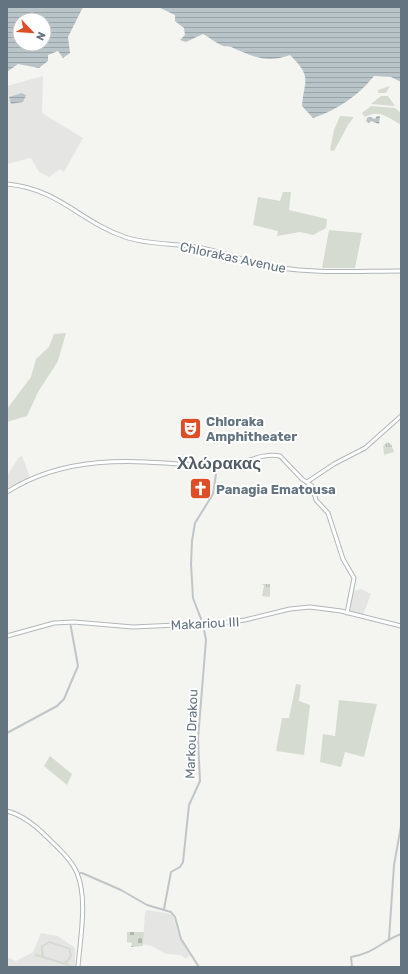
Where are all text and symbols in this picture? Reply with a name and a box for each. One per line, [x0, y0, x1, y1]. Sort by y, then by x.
north arrow [12, 12, 52, 52]
text: N [33, 30, 48, 42]
street label: Chlorakas Avenue [179, 239, 287, 276]
place label: Chloraka Amphitheater [206, 414, 297, 444]
theatre icon: Chloraka Amphitheater [177, 415, 203, 441]
district label: Χλώρακας [177, 453, 261, 473]
church icon: Panagia Ematousa [188, 476, 214, 502]
place label: Panagia Ematousa [216, 482, 336, 497]
street label: Makariou III [170, 614, 240, 633]
street label: Markou Drakou [182, 689, 201, 779]

